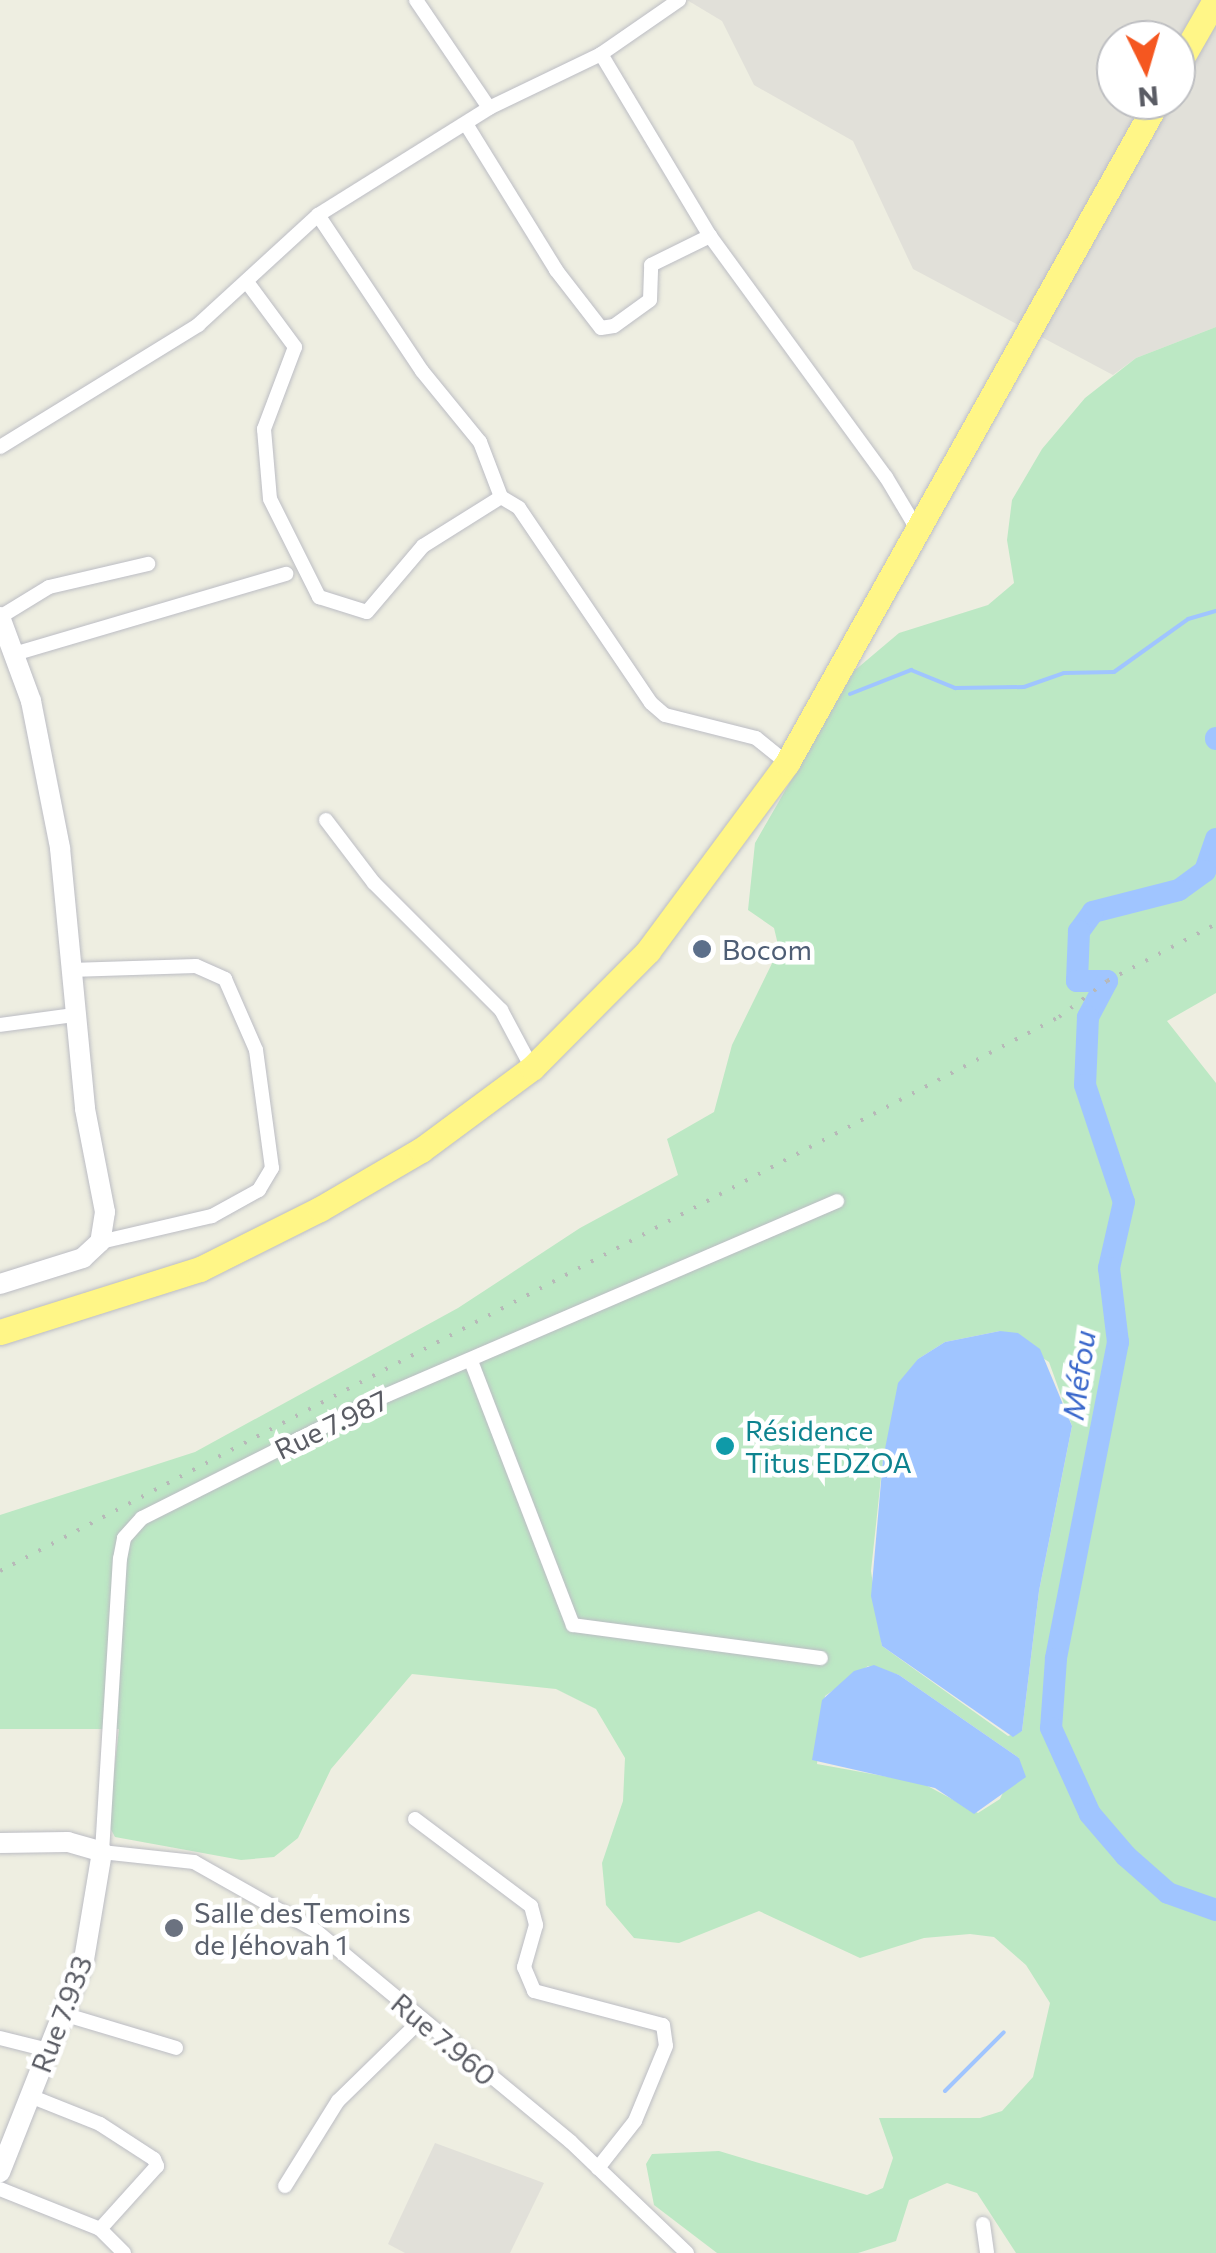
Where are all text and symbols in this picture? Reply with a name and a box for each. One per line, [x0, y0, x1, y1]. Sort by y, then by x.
north arrow [1096, 20, 1196, 120]
text: N [1136, 80, 1160, 116]
place label: Bocom [722, 932, 812, 966]
marker: Bocom [691, 938, 713, 960]
water label: Méfou [1054, 1328, 1102, 1422]
street label: Rue 7.987 [269, 1382, 393, 1466]
place label: Résidence Titus EDZOA [745, 1413, 912, 1479]
marker: Résidence Titus EDZOA [714, 1435, 736, 1457]
place label: Salle desTemoins de Jéhovah 1 [194, 1895, 411, 1961]
marker: Salle desTemoins de Jéhovah 1 [163, 1917, 185, 1939]
street label: Rue 7.933 [23, 1951, 99, 2077]
street label: Rue 7.960 [385, 1986, 503, 2092]

